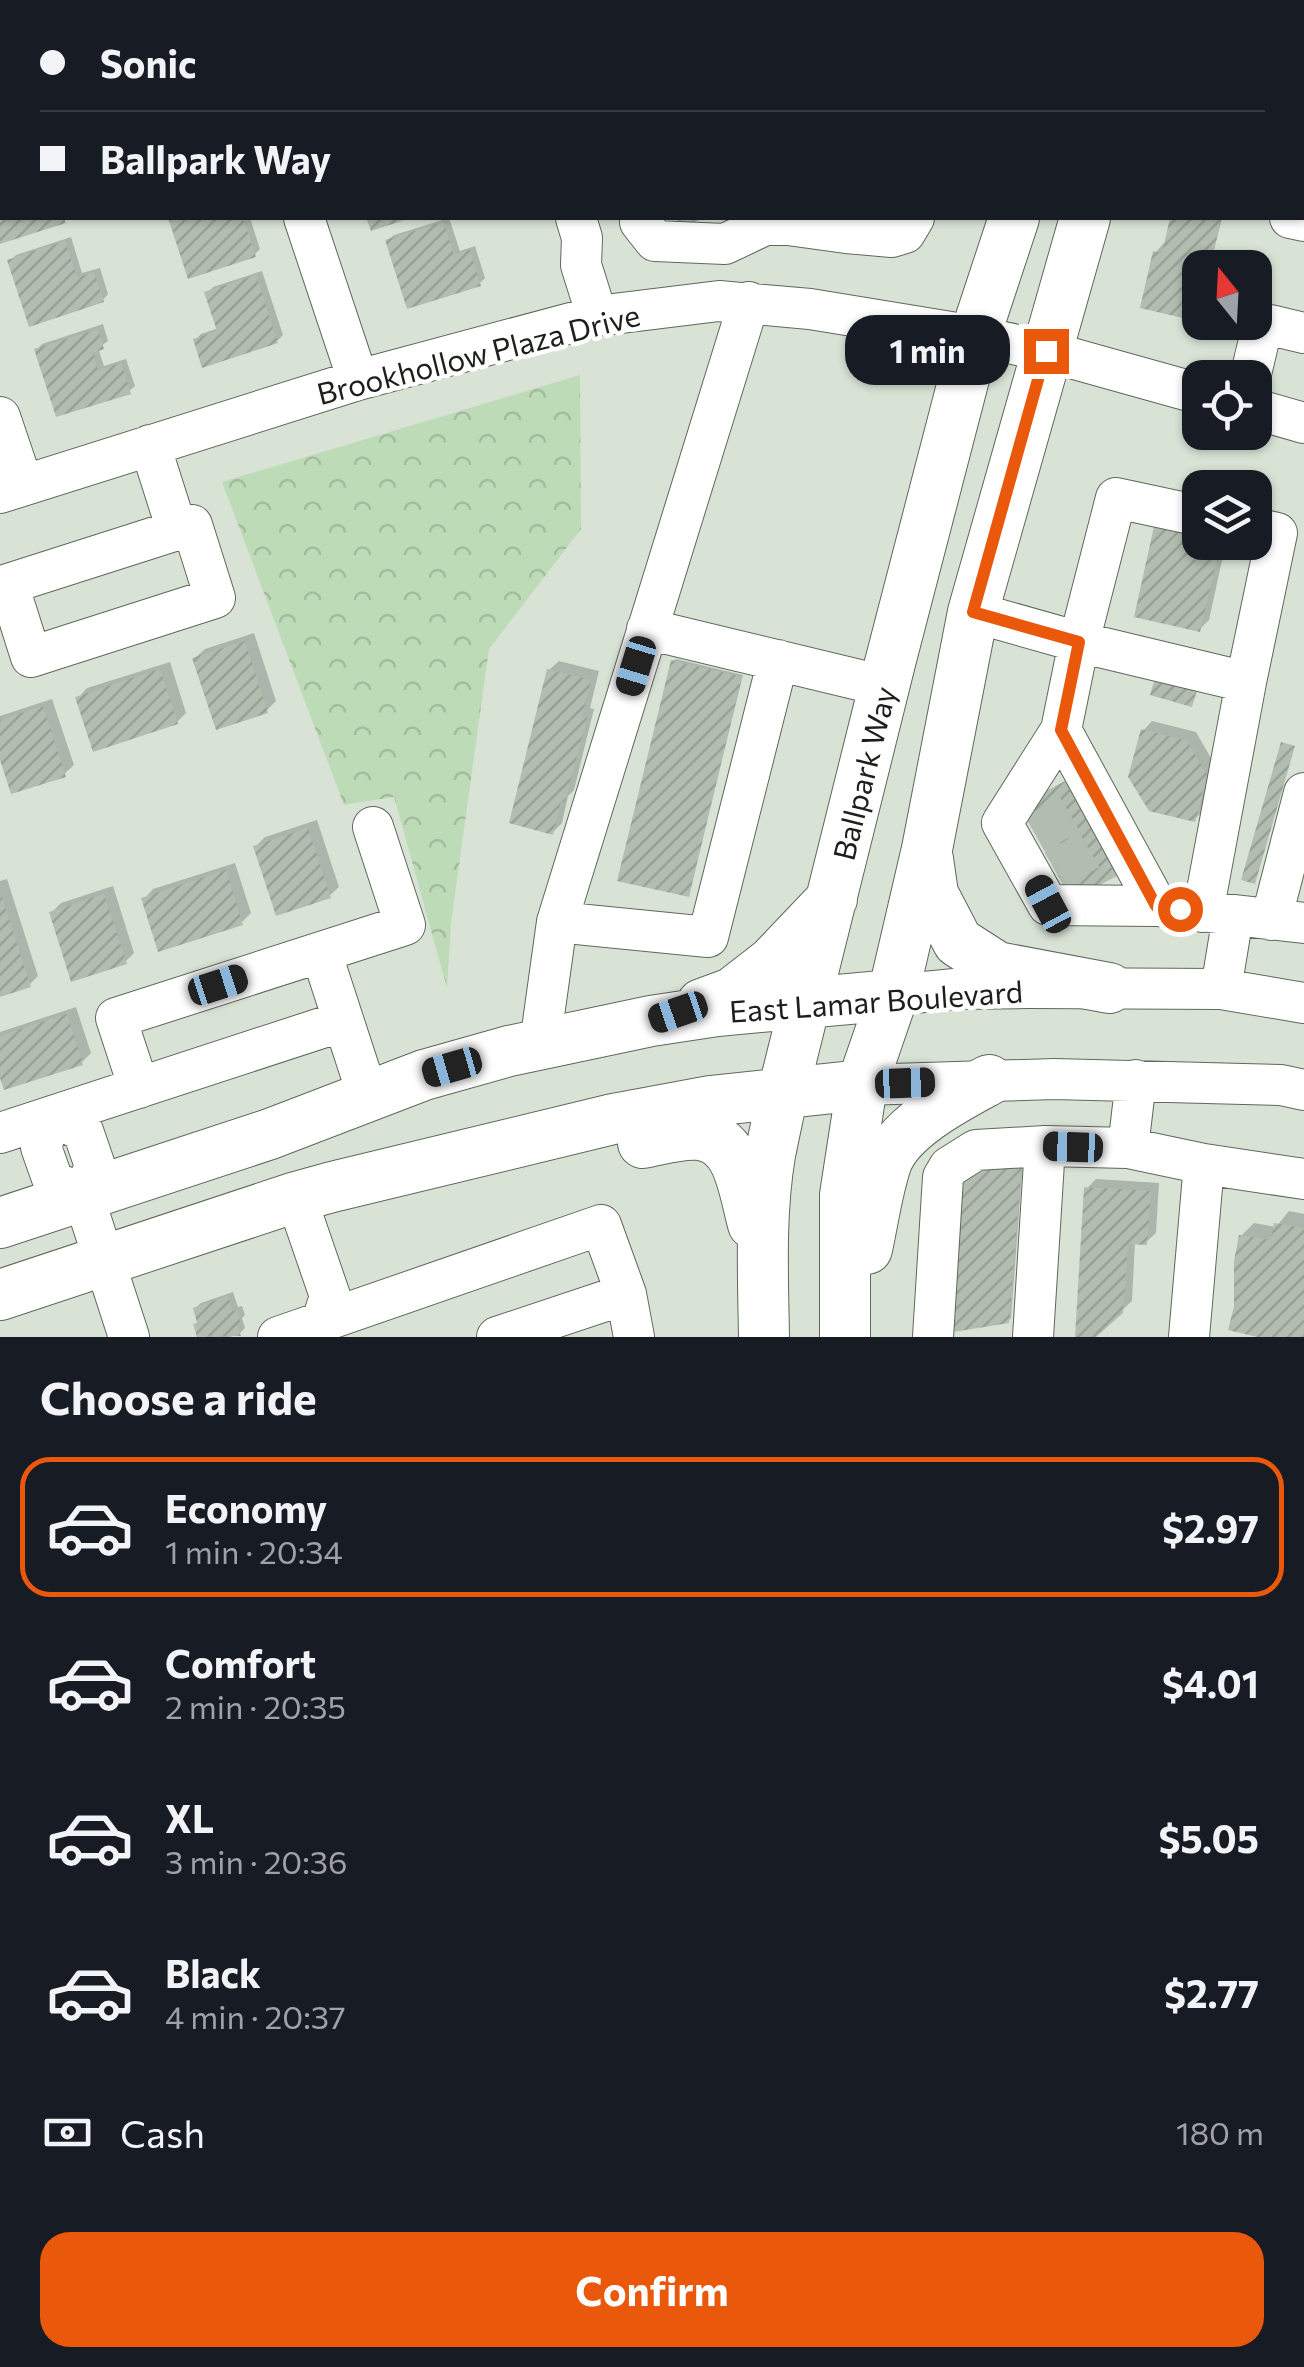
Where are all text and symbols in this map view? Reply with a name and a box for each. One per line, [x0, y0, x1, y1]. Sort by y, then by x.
text: Sonic [100, 39, 197, 86]
text: Ballpark Way [100, 135, 331, 182]
north arrow [1182, 250, 1272, 340]
map controls [1182, 250, 1272, 560]
street label: Brookhollow Plaza Drive [313, 295, 643, 411]
callout: 1 min [846, 316, 1011, 386]
route end [1024, 329, 1069, 374]
text: 1 min [890, 330, 965, 370]
button: locate [1182, 360, 1272, 450]
button: layers [1182, 470, 1272, 560]
car [613, 633, 659, 699]
street label: Ballpark Way [824, 682, 902, 864]
car [1021, 870, 1075, 938]
route start [1158, 887, 1203, 932]
car [185, 961, 251, 1009]
street label: East Lamar Boulevard [728, 971, 1024, 1029]
car [645, 988, 711, 1036]
car [419, 1044, 485, 1090]
car [874, 1067, 936, 1099]
car [1042, 1131, 1104, 1163]
text: Choose a ride [40, 1369, 317, 1424]
icon: car [45, 1482, 135, 1572]
text: Economy [165, 1484, 327, 1531]
text: $2.97 [1162, 1504, 1259, 1551]
text: 1 min · 20:34 [165, 1531, 343, 1571]
icon: car [45, 1637, 135, 1727]
text: Comfort [165, 1639, 316, 1686]
text: $4.01 [1162, 1659, 1259, 1706]
text: 2 min · 20:35 [165, 1686, 346, 1726]
icon: car [45, 1792, 135, 1882]
text: XL [165, 1794, 214, 1841]
text: $5.05 [1159, 1814, 1259, 1861]
text: 3 min · 20:36 [165, 1841, 347, 1881]
icon: car [45, 1947, 135, 2037]
text: Black [165, 1949, 261, 1996]
text: $2.77 [1164, 1969, 1259, 2016]
text: 4 min · 20:37 [165, 1996, 346, 2036]
icon: cash [40, 2105, 95, 2160]
text: Cash [120, 2109, 205, 2156]
text: 180 m [1176, 2112, 1264, 2152]
button: Confirm [40, 2232, 1264, 2347]

